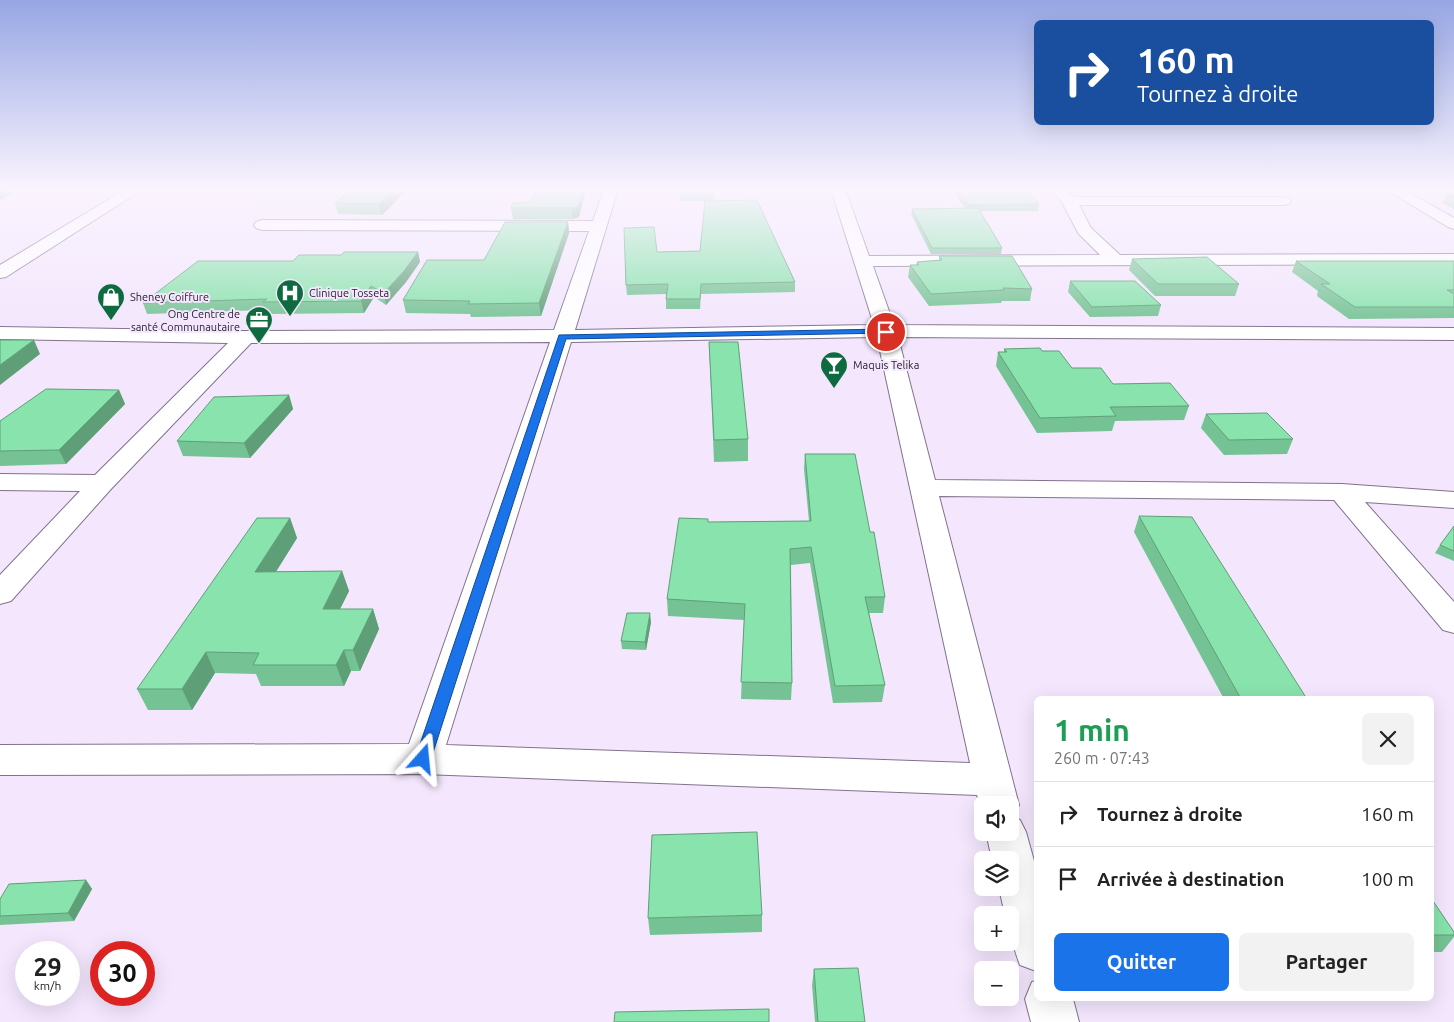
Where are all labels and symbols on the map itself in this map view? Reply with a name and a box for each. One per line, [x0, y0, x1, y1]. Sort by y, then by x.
hospital icon: Clinique Tosseta [275, 278, 305, 317]
shop icon: Sheney Coiffure [96, 282, 126, 321]
place label: Clinique Tosseta [309, 287, 389, 299]
place label: Sheney Coiffure [130, 291, 209, 303]
office icon: Ong Centre de santé Communautaire [244, 305, 274, 344]
place label: Ong Centre de santé Communautaire [131, 308, 240, 333]
pin [865, 311, 907, 353]
bar icon: Maquis Telika [819, 350, 849, 389]
place label: Maquis Telika [853, 359, 919, 371]
position arrow [396, 732, 448, 784]
speed limit sign: 30 [90, 941, 155, 1006]

